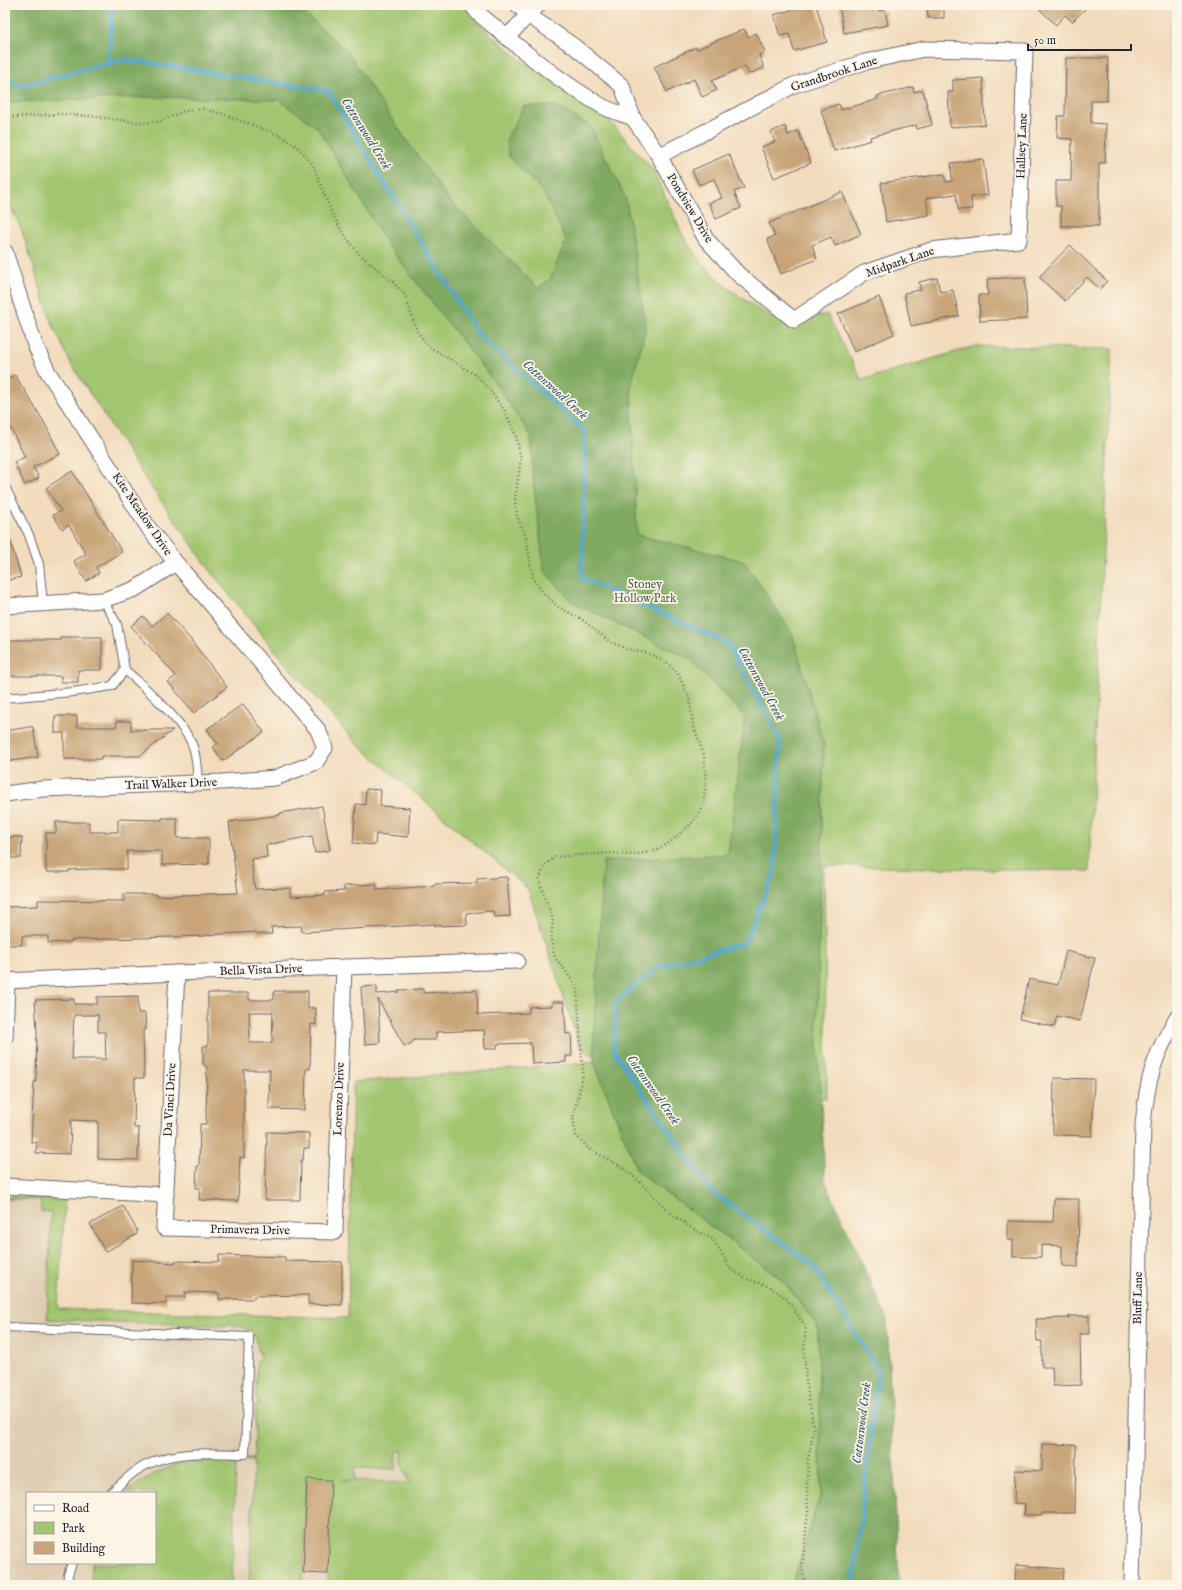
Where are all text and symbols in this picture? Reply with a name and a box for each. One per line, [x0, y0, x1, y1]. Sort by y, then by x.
scale bar [1028, 26, 1131, 52]
text: 50 m [1034, 33, 1056, 48]
street label: Grandbrook Lane [789, 53, 880, 95]
water label: Cottonwood Creek [337, 95, 395, 174]
street label: Hallsey Lane [1013, 112, 1031, 179]
street label: Pondview Drive [663, 171, 717, 246]
street label: Midpark Lane [864, 243, 937, 282]
water label: Cottonwood Creek [519, 356, 592, 424]
street label: Kite Meadow Drive [109, 470, 176, 559]
park label: Stoney Hollow Park [614, 577, 677, 606]
water label: Cottonwood Creek [734, 644, 789, 725]
street label: Trail Walker Drive [125, 775, 218, 793]
street label: Bella Vista Drive [219, 961, 303, 979]
water label: Cottonwood Creek [623, 1052, 684, 1129]
street label: Lorenzo Drive [330, 1061, 348, 1136]
street label: Da Vinci Drive [161, 1062, 179, 1137]
street label: Primavera Drive [210, 1222, 291, 1238]
street label: Bluff Lane [1130, 1271, 1146, 1325]
water label: Cottonwood Creek [849, 1381, 876, 1465]
legend [26, 1492, 156, 1564]
text: Road [62, 1501, 90, 1516]
text: Park [62, 1521, 85, 1536]
text: Building [62, 1541, 106, 1556]

